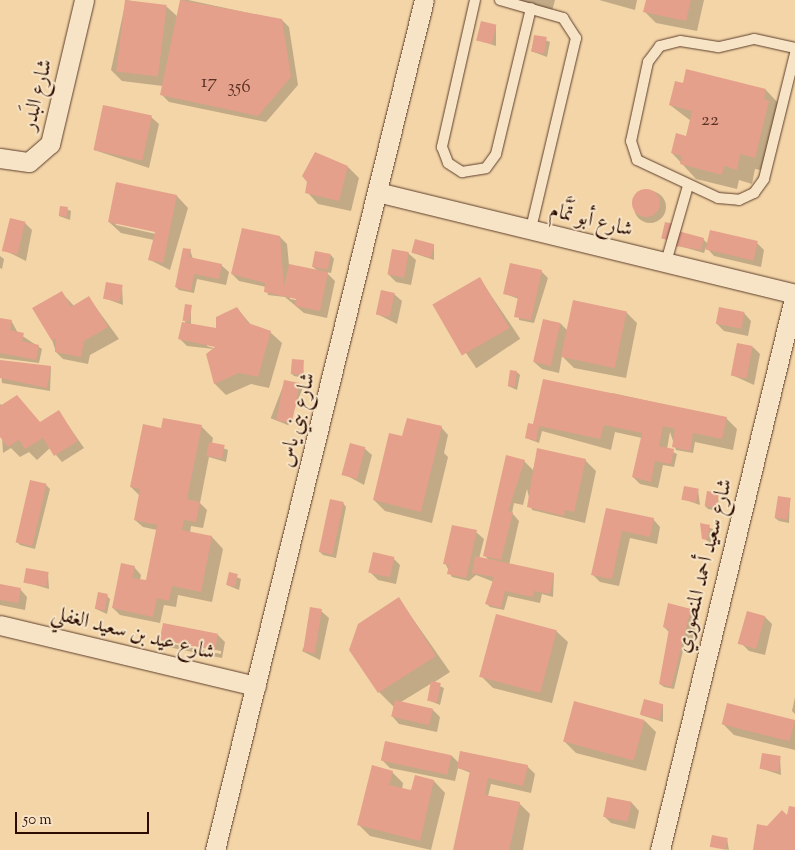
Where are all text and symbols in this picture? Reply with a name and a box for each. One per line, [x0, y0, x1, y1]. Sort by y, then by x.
street label: شارع البَدر [17, 57, 59, 133]
house number: 17 [201, 72, 217, 94]
house number: 356 [227, 77, 251, 99]
house number: 22 [701, 110, 719, 132]
street label: شارع أبو تَمَّام [547, 198, 635, 244]
street label: شارع بني ياس [274, 370, 322, 470]
street label: شارع سعيد أحمد المنصوري [671, 476, 739, 656]
street label: شارع عيد بن سعيد الغفلي [49, 602, 217, 666]
scale bar [18, 802, 151, 834]
text: 50 m [23, 810, 52, 831]

